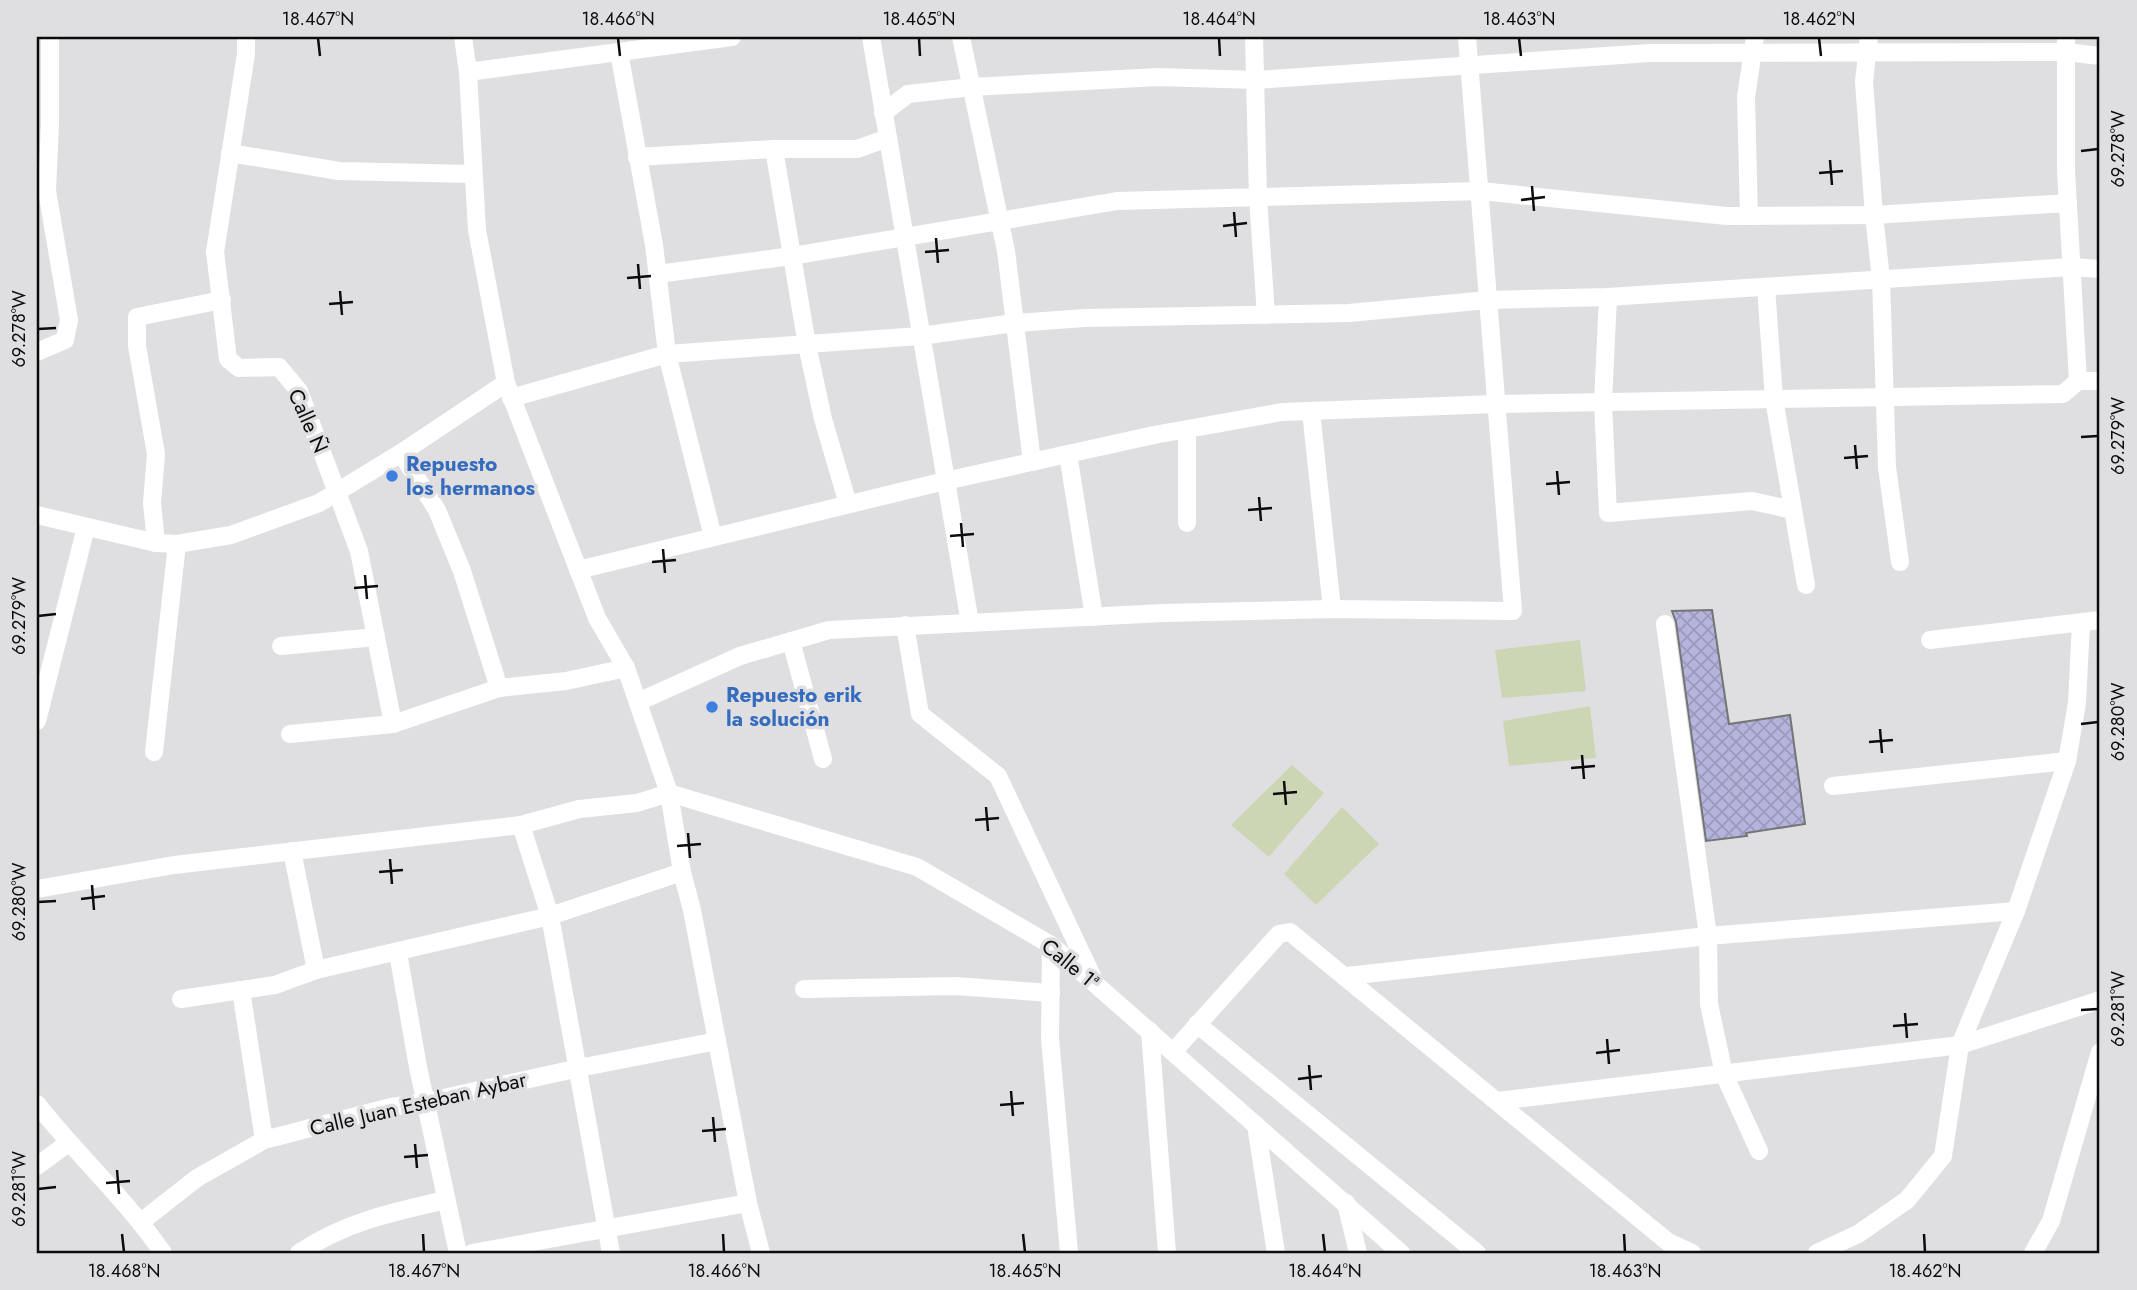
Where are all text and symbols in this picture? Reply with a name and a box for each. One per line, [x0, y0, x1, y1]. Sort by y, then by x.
text: 18.467°N [282, 6, 354, 32]
text: 18.466°N [581, 6, 655, 32]
text: 18.465°N [882, 6, 956, 32]
text: 18.464°N [1182, 6, 1256, 32]
text: 18.463°N [1483, 6, 1555, 32]
text: 18.462°N [1782, 6, 1856, 32]
text: 69.278°W [2105, 110, 2131, 188]
text: 69.278°W [6, 290, 32, 368]
street label: Calle Ñ [281, 384, 335, 458]
text: 69.279°W [2105, 397, 2131, 475]
place label: Repuesto los hermanos [406, 449, 536, 503]
marker: Repuesto los hermanos [384, 468, 400, 484]
text: 69.279°W [6, 577, 32, 655]
place label: Repuesto erik la solución [726, 680, 862, 734]
text: 69.280°W [2105, 683, 2131, 761]
marker: Repuesto erik la solución [704, 699, 720, 715]
text: 69.280°W [6, 863, 32, 941]
street label: Calle 1ª [1035, 932, 1105, 996]
text: 69.281°W [2105, 971, 2131, 1047]
street label: Calle Juan Esteban Aybar [307, 1064, 530, 1144]
text: 69.281°W [6, 1151, 32, 1227]
text: 18.468°N [88, 1258, 160, 1284]
text: 18.467°N [388, 1258, 460, 1284]
text: 18.466°N [687, 1258, 761, 1284]
text: 18.465°N [988, 1258, 1062, 1284]
text: 18.464°N [1288, 1258, 1362, 1284]
text: 18.463°N [1589, 1258, 1661, 1284]
text: 18.462°N [1888, 1258, 1962, 1284]

